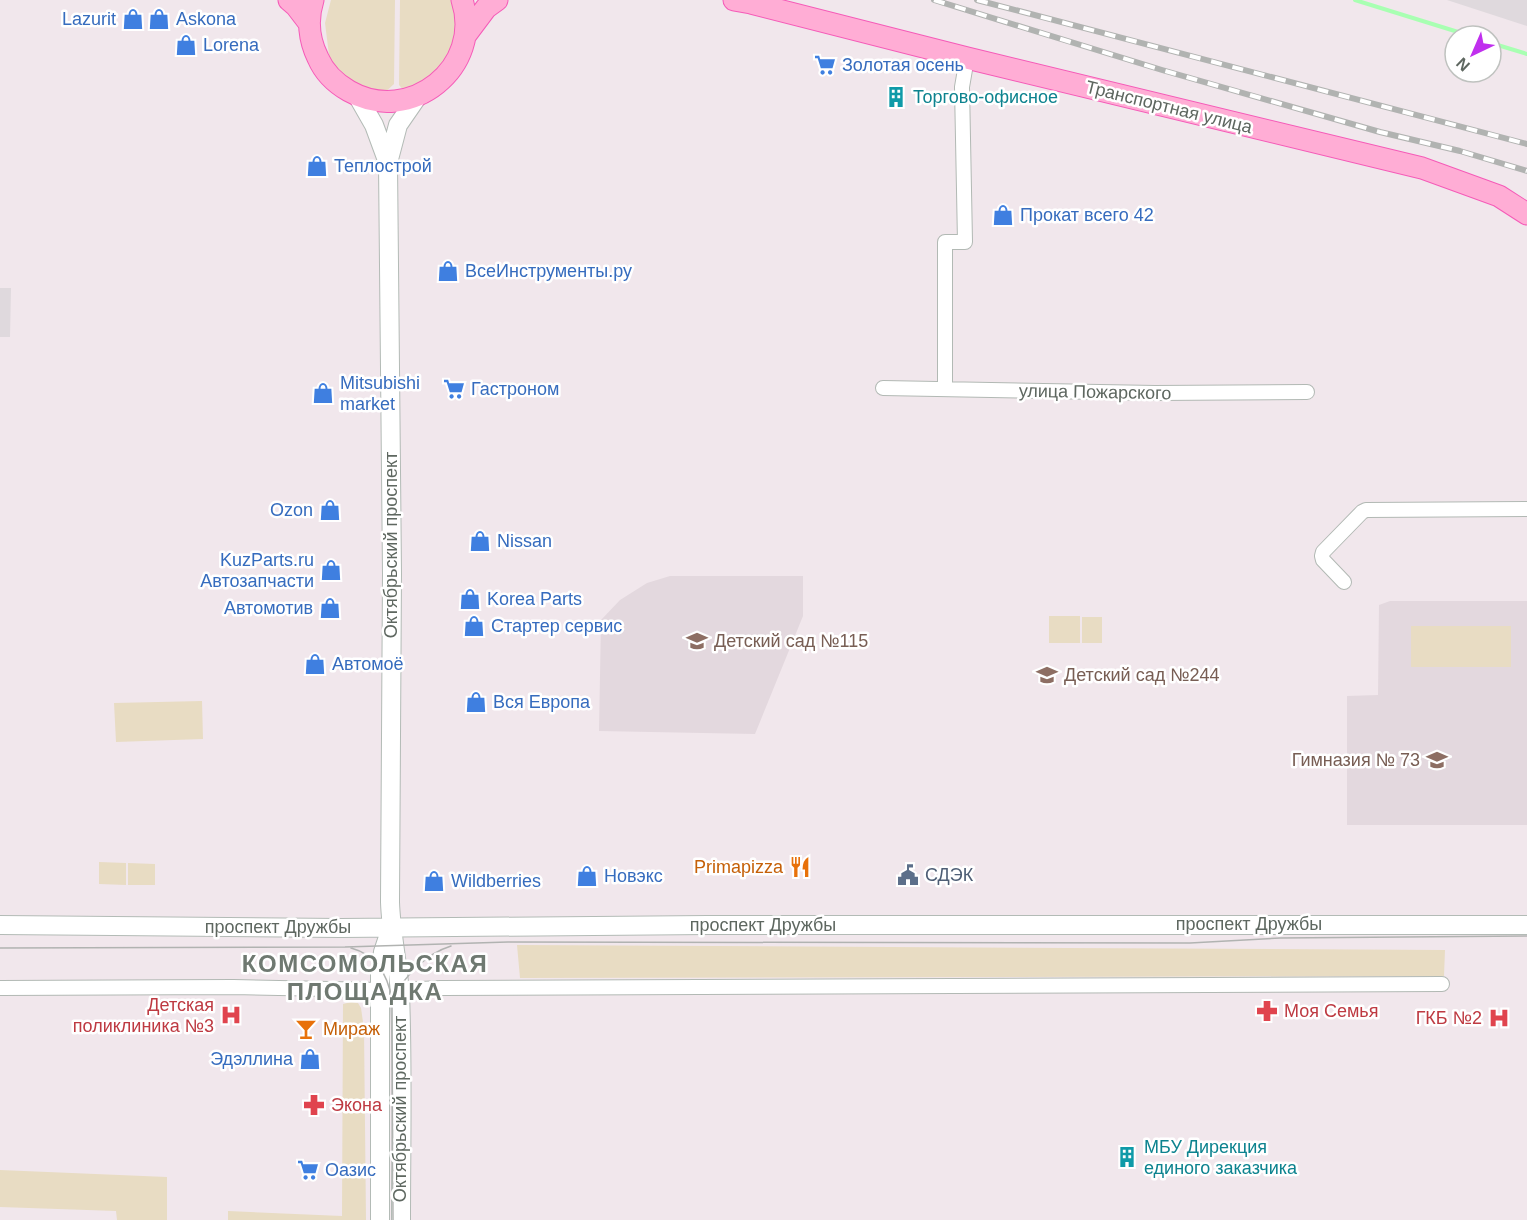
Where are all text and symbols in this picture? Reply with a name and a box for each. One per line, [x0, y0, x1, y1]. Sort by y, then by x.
shop icon: Lazurit [121, 7, 145, 31]
shop icon: Askona [147, 7, 171, 31]
place label: Lazurit [62, 9, 116, 29]
place label: Askona [176, 9, 237, 29]
north arrow [1443, 24, 1503, 84]
shop icon: Lorena [174, 33, 198, 57]
place label: Lorena [203, 35, 260, 55]
supermarket icon: Золотая осень [813, 53, 837, 77]
text: N [1453, 54, 1473, 75]
place label: Золотая осень [842, 55, 964, 75]
street label: Транспортная улица [1084, 77, 1255, 138]
building icon: Торгово-офисное [884, 85, 908, 109]
place label: Торгово-офисное [913, 87, 1058, 107]
shop icon: Теплострой [305, 154, 329, 178]
place label: Теплострой [334, 156, 432, 176]
shop icon: Прокат всего 42 [991, 203, 1015, 227]
place label: Прокат всего 42 [1020, 205, 1154, 225]
shop icon: ВсеИнструменты.ру [436, 259, 460, 283]
place label: ВсеИнструменты.ру [465, 261, 632, 281]
place label: Mitsubishi market [340, 373, 420, 414]
supermarket icon: Гастроном [442, 377, 466, 401]
place label: Гастроном [471, 379, 559, 399]
shop icon: Mitsubishi market [311, 381, 335, 405]
street label: улица Пожарского [1019, 381, 1171, 403]
street label: Октябрьский проспект [381, 452, 401, 638]
shop icon: Ozon [318, 498, 342, 522]
place label: Ozon [270, 500, 313, 520]
shop icon: Nissan [468, 529, 492, 553]
place label: Nissan [497, 531, 552, 551]
place label: KuzParts.ru Автозапчасти [200, 550, 314, 591]
shop icon: KuzParts.ru Автозапчасти [319, 558, 343, 582]
shop icon: Korea Parts [458, 587, 482, 611]
place label: Korea Parts [487, 589, 582, 609]
shop icon: Автомотив [318, 596, 342, 620]
place label: Автомотив [224, 598, 313, 618]
shop icon: Стартер сервис [462, 614, 486, 638]
place label: Стартер сервис [491, 616, 622, 636]
school or university icon: Детский сад №115 [685, 629, 709, 653]
place label: Детский сад №115 [714, 631, 868, 651]
shop icon: Автомоё [303, 652, 327, 676]
place label: Автомоё [332, 654, 404, 674]
school or university icon: Детский сад №244 [1035, 663, 1059, 687]
place label: Детский сад №244 [1064, 665, 1220, 685]
shop icon: Вся Европа [464, 690, 488, 714]
place label: Вся Европа [493, 692, 591, 712]
school or university icon: Гимназия № 73 [1425, 748, 1449, 772]
place label: Гимназия № 73 [1292, 750, 1420, 770]
restaurant icon: Primapizza [788, 855, 812, 879]
place label: Primapizza [694, 857, 784, 877]
public building icon: СДЭК [896, 863, 920, 887]
shop icon: Новэкс [575, 864, 599, 888]
place label: СДЭК [925, 865, 974, 885]
place label: Новэкс [604, 866, 663, 886]
shop icon: Wildberries [422, 869, 446, 893]
place label: Wildberries [451, 871, 541, 891]
street label: проспект Дружбы [1176, 914, 1322, 934]
street label: проспект Дружбы [690, 915, 836, 935]
street label: проспект Дружбы [205, 917, 351, 937]
district label: КОМСОМОЛЬСКАЯ ПЛОЩАДКА [242, 950, 488, 1005]
place label: Детская поликлиника №3 [73, 995, 214, 1036]
pharmacy icon: Моя Семья [1255, 999, 1279, 1023]
place label: Моя Семья [1284, 1001, 1378, 1021]
hospital icon: Детская поликлиника №3 [219, 1003, 243, 1027]
hospital icon: ГКБ №2 [1487, 1006, 1511, 1030]
place label: ГКБ №2 [1416, 1008, 1482, 1028]
street label: Октябрьский проспект [390, 1016, 410, 1202]
bar icon: Мираж [294, 1017, 318, 1041]
place label: Мираж [323, 1019, 380, 1039]
shop icon: Эдэллина [298, 1047, 322, 1071]
place label: Эдэллина [210, 1049, 294, 1069]
pharmacy icon: Экона [302, 1093, 326, 1117]
place label: Экона [331, 1095, 383, 1115]
place label: МБУ Дирекция единого заказчика [1144, 1137, 1298, 1178]
building icon: МБУ Дирекция единого заказчика [1115, 1145, 1139, 1169]
supermarket icon: Оазис [296, 1158, 320, 1182]
place label: Оазис [325, 1160, 376, 1180]

